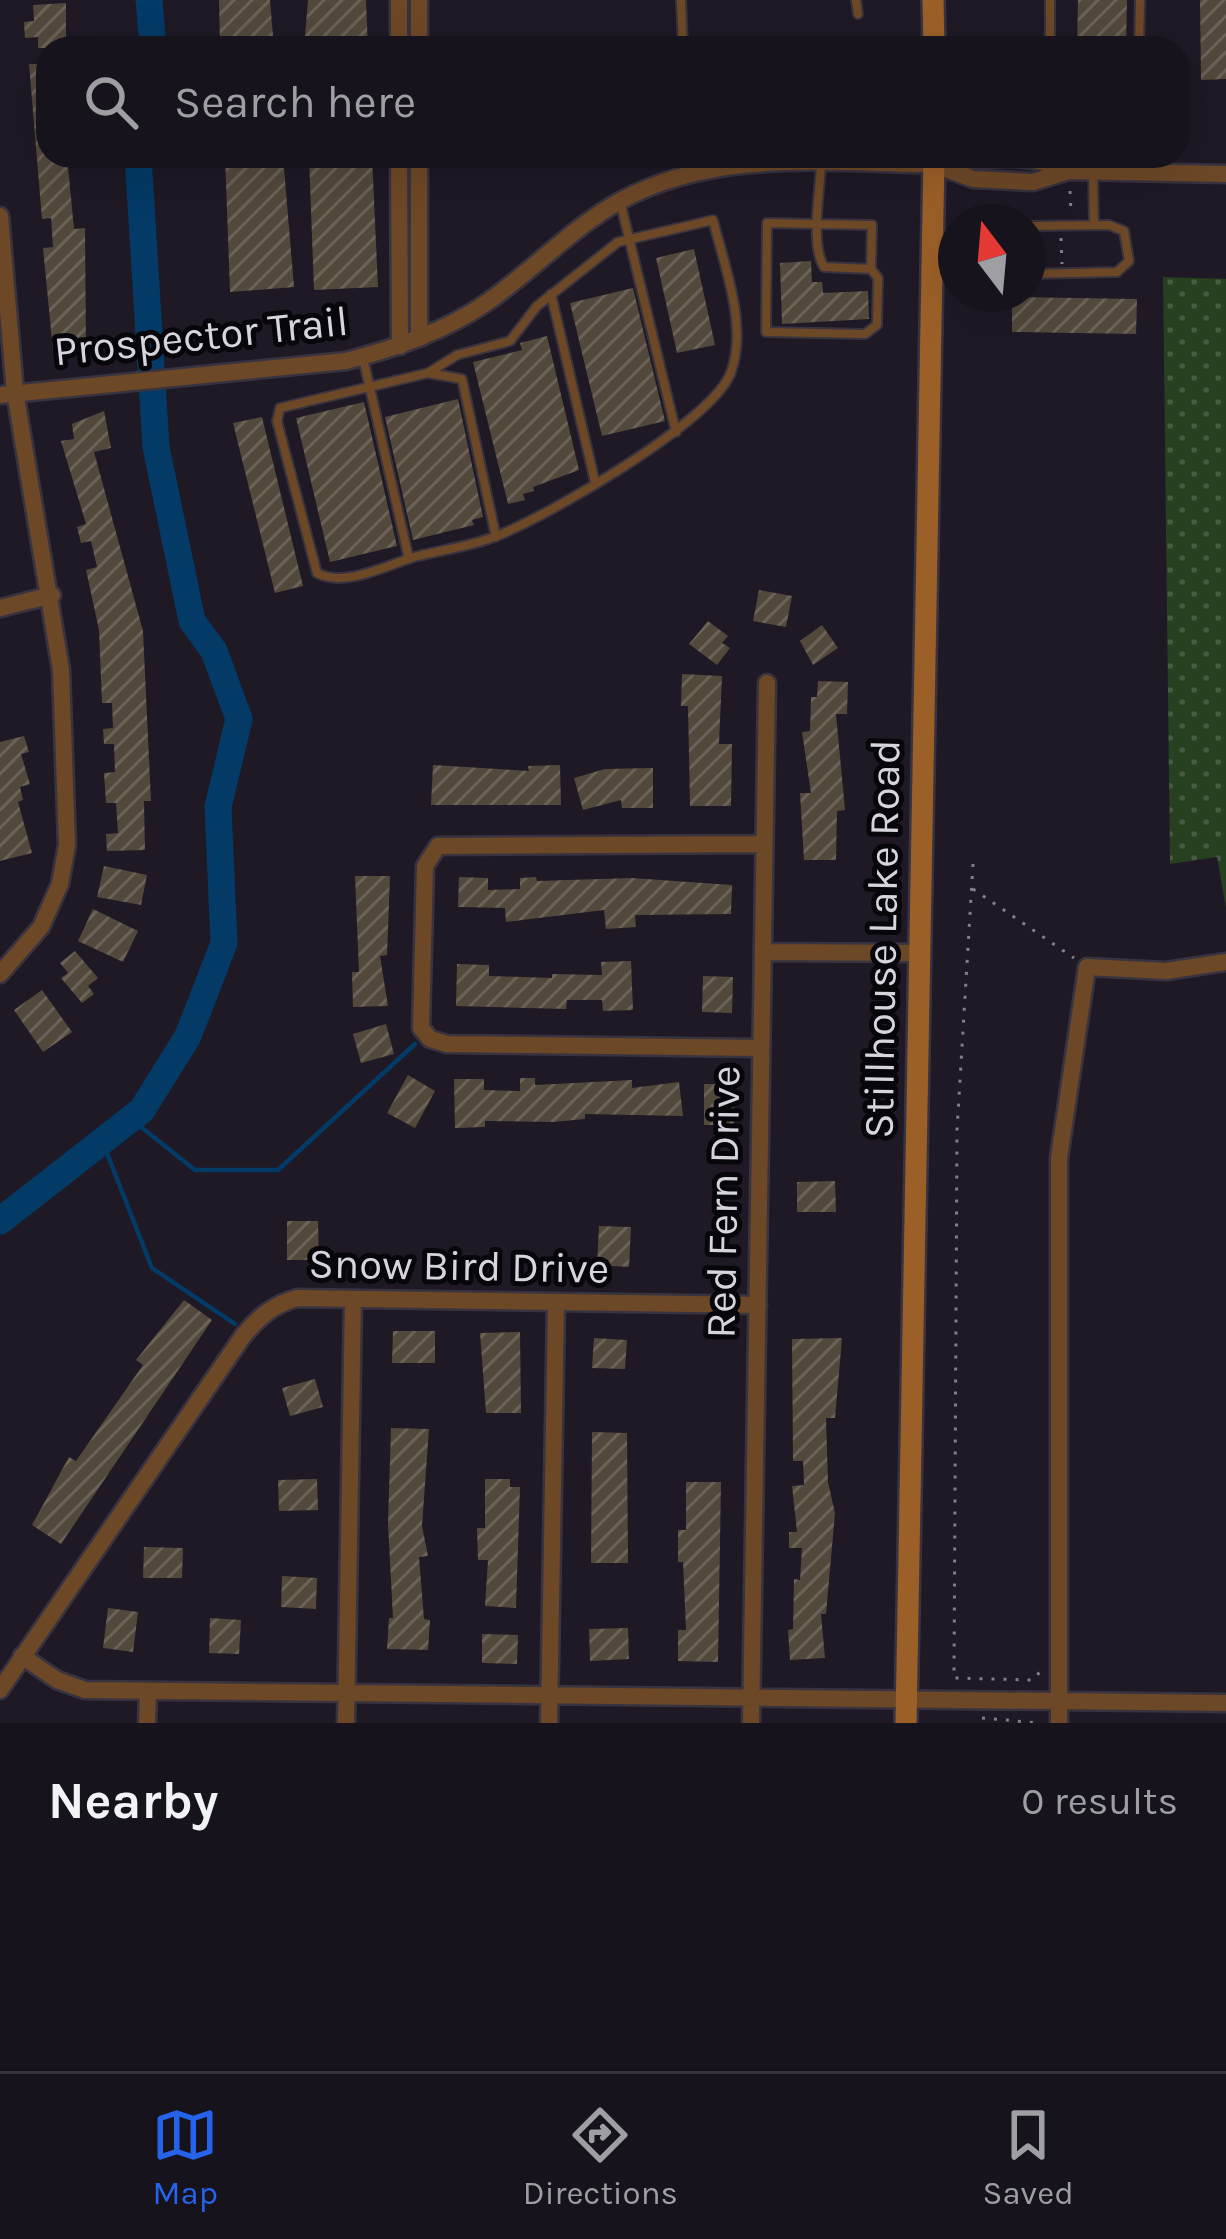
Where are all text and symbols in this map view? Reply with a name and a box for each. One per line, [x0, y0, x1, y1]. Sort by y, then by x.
search box [36, 36, 1190, 168]
icon: search [78, 69, 144, 135]
text: Search here [174, 76, 416, 128]
north arrow [938, 204, 1046, 312]
street label: Prospector Trail [51, 296, 351, 376]
street label: Stillhouse Lake Road [854, 739, 910, 1139]
street label: Red Fern Drive [696, 1065, 750, 1339]
street label: Snow Bird Drive [308, 1238, 610, 1294]
text: Nearby [48, 1771, 218, 1831]
text: 0 results [1021, 1778, 1178, 1824]
tab: Map [152, 2102, 218, 2212]
tab: Directions [523, 2102, 678, 2212]
tab: Saved [983, 2102, 1074, 2212]

